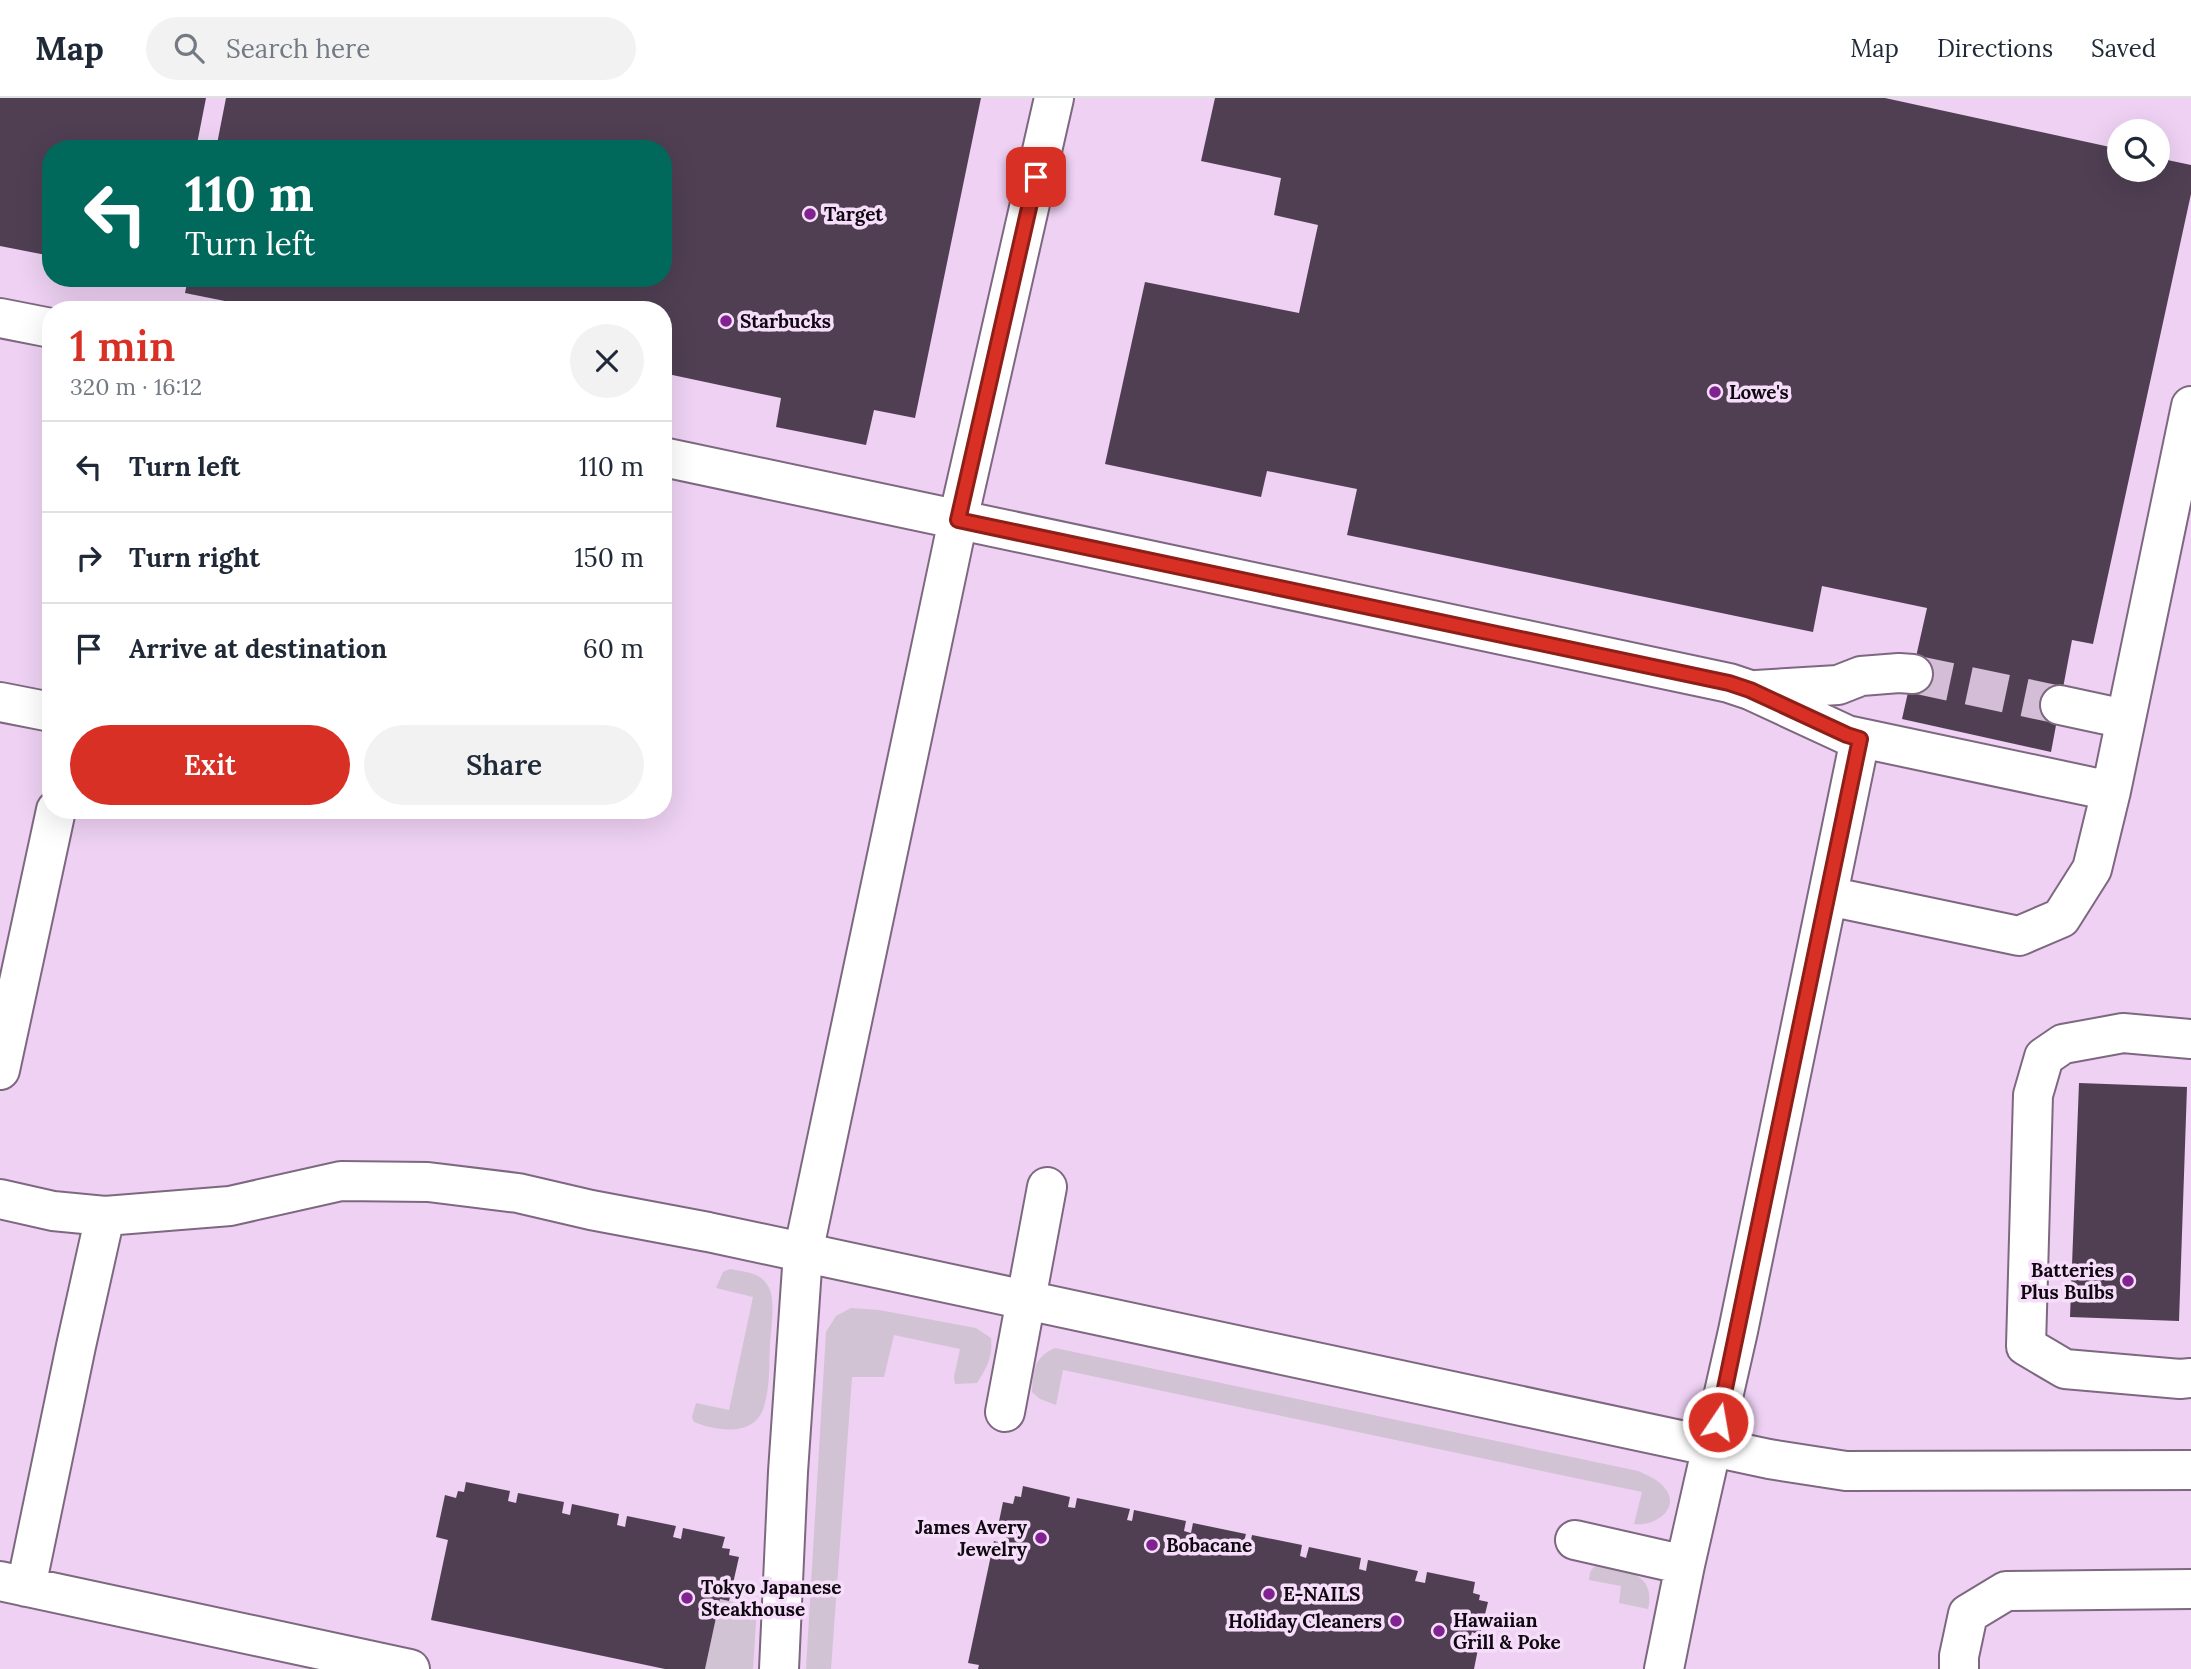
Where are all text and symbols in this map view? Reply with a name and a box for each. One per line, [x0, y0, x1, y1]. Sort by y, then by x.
search box [146, 17, 636, 80]
text: Map [35, 27, 104, 69]
icon: search [170, 29, 208, 67]
text: Search here [226, 32, 370, 65]
text: Map [1850, 33, 1899, 64]
text: Directions [1937, 33, 2053, 64]
text: Saved [2091, 33, 2156, 64]
map controls [2107, 119, 2170, 182]
button: search [2107, 119, 2170, 182]
pin [1006, 147, 1066, 207]
icon: arrive [1017, 158, 1055, 196]
text: 110 m [185, 162, 314, 224]
icon: left [70, 168, 161, 259]
place label: Target [824, 202, 884, 226]
marker: Target [802, 206, 818, 222]
text: Turn left [185, 223, 315, 264]
place label: Starbucks [740, 309, 831, 333]
marker: Starbucks [718, 313, 734, 329]
text: 1 min [70, 319, 175, 373]
button: close [570, 324, 644, 398]
text: 320 m · 16:12 [70, 372, 202, 401]
place label: Lowe's [1729, 380, 1789, 404]
marker: Lowe's [1707, 384, 1723, 400]
icon: left [70, 448, 108, 486]
text: Turn left [129, 450, 240, 483]
text: 110 m [579, 450, 644, 483]
icon: right [70, 539, 108, 577]
text: Turn right [129, 541, 260, 574]
text: 150 m [574, 541, 644, 574]
icon: arrive [70, 630, 108, 668]
text: Arrive at destination [129, 632, 387, 665]
text: 60 m [583, 632, 644, 665]
button: Exit [70, 725, 350, 805]
button: Share [364, 725, 644, 805]
place label: Batteries Plus Bulbs [2020, 1258, 2114, 1304]
marker: Batteries Plus Bulbs [2120, 1273, 2136, 1289]
position arrow [1681, 1385, 1755, 1459]
place label: James Avery Jewelry [915, 1515, 1028, 1561]
marker: James Avery Jewelry [1033, 1530, 1049, 1546]
place label: Bobacane [1166, 1533, 1252, 1557]
marker: Bobacane [1144, 1537, 1160, 1553]
place label: Tokyo Japanese Steakhouse [701, 1575, 842, 1621]
place label: E-NAILS [1283, 1582, 1360, 1606]
marker: E-NAILS [1261, 1586, 1277, 1602]
marker: Tokyo Japanese Steakhouse [679, 1590, 695, 1606]
place label: Hawaiian Grill & Poke [1453, 1608, 1561, 1654]
place label: Holiday Cleaners [1228, 1609, 1382, 1633]
marker: Holiday Cleaners [1388, 1613, 1404, 1629]
marker: Hawaiian Grill & Poke [1431, 1623, 1447, 1639]

